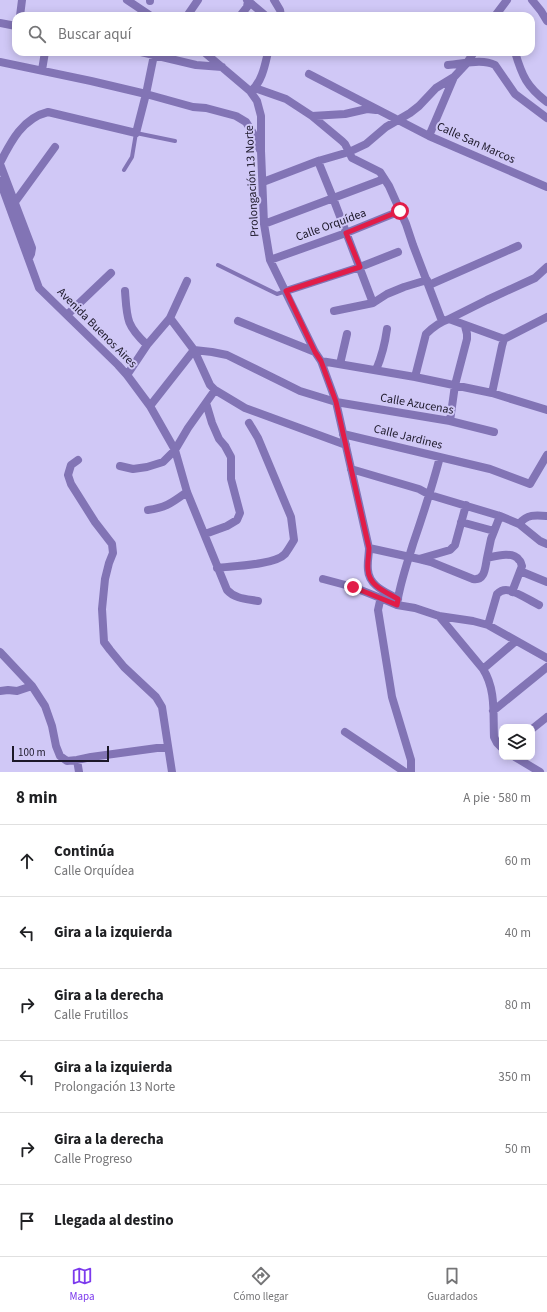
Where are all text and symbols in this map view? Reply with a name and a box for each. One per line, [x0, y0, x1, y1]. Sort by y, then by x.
search box [12, 12, 535, 56]
icon: search [26, 23, 48, 45]
text: Buscar aquí [58, 24, 131, 45]
street label: Calle San Marcos [434, 118, 518, 168]
street label: Prolongación 13 Norte [241, 125, 263, 237]
route start [391, 202, 409, 220]
street label: Calle Orquídea [293, 204, 369, 246]
street label: Avenida Buenos Aires [53, 284, 141, 372]
street label: Calle Azucenas [379, 389, 455, 419]
street label: Calle Jardines [372, 420, 444, 454]
route end [344, 578, 362, 596]
map controls [499, 724, 535, 760]
button: layers [499, 724, 535, 760]
scale bar [12, 744, 109, 763]
text: 100 m [18, 745, 46, 760]
text: 8 min [16, 786, 57, 810]
text: A pie · 580 m [463, 789, 531, 807]
text: Continúa [54, 841, 115, 862]
icon: ahead [16, 850, 38, 872]
text: 60 m [505, 852, 531, 870]
text: Calle Orquídea [54, 862, 134, 880]
icon: left [16, 922, 38, 944]
text: Gira a la izquierda [54, 922, 173, 943]
text: 40 m [505, 924, 531, 942]
text: Gira a la derecha [54, 985, 164, 1006]
icon: right [16, 994, 38, 1016]
text: 80 m [505, 996, 531, 1014]
text: Calle Frutillos [54, 1006, 128, 1024]
text: Gira a la izquierda [54, 1057, 173, 1078]
icon: left [16, 1066, 38, 1088]
text: 350 m [498, 1068, 531, 1086]
text: Prolongación 13 Norte [54, 1078, 175, 1096]
text: Gira a la derecha [54, 1129, 164, 1150]
icon: right [16, 1138, 38, 1160]
text: 50 m [505, 1140, 531, 1158]
text: Calle Progreso [54, 1150, 132, 1168]
icon: arrive [16, 1210, 38, 1232]
text: Llegada al destino [54, 1210, 174, 1231]
tab: Mapa [69, 1265, 94, 1304]
tab: Cómo llegar [233, 1265, 288, 1304]
tab: Guardados [427, 1265, 478, 1304]

